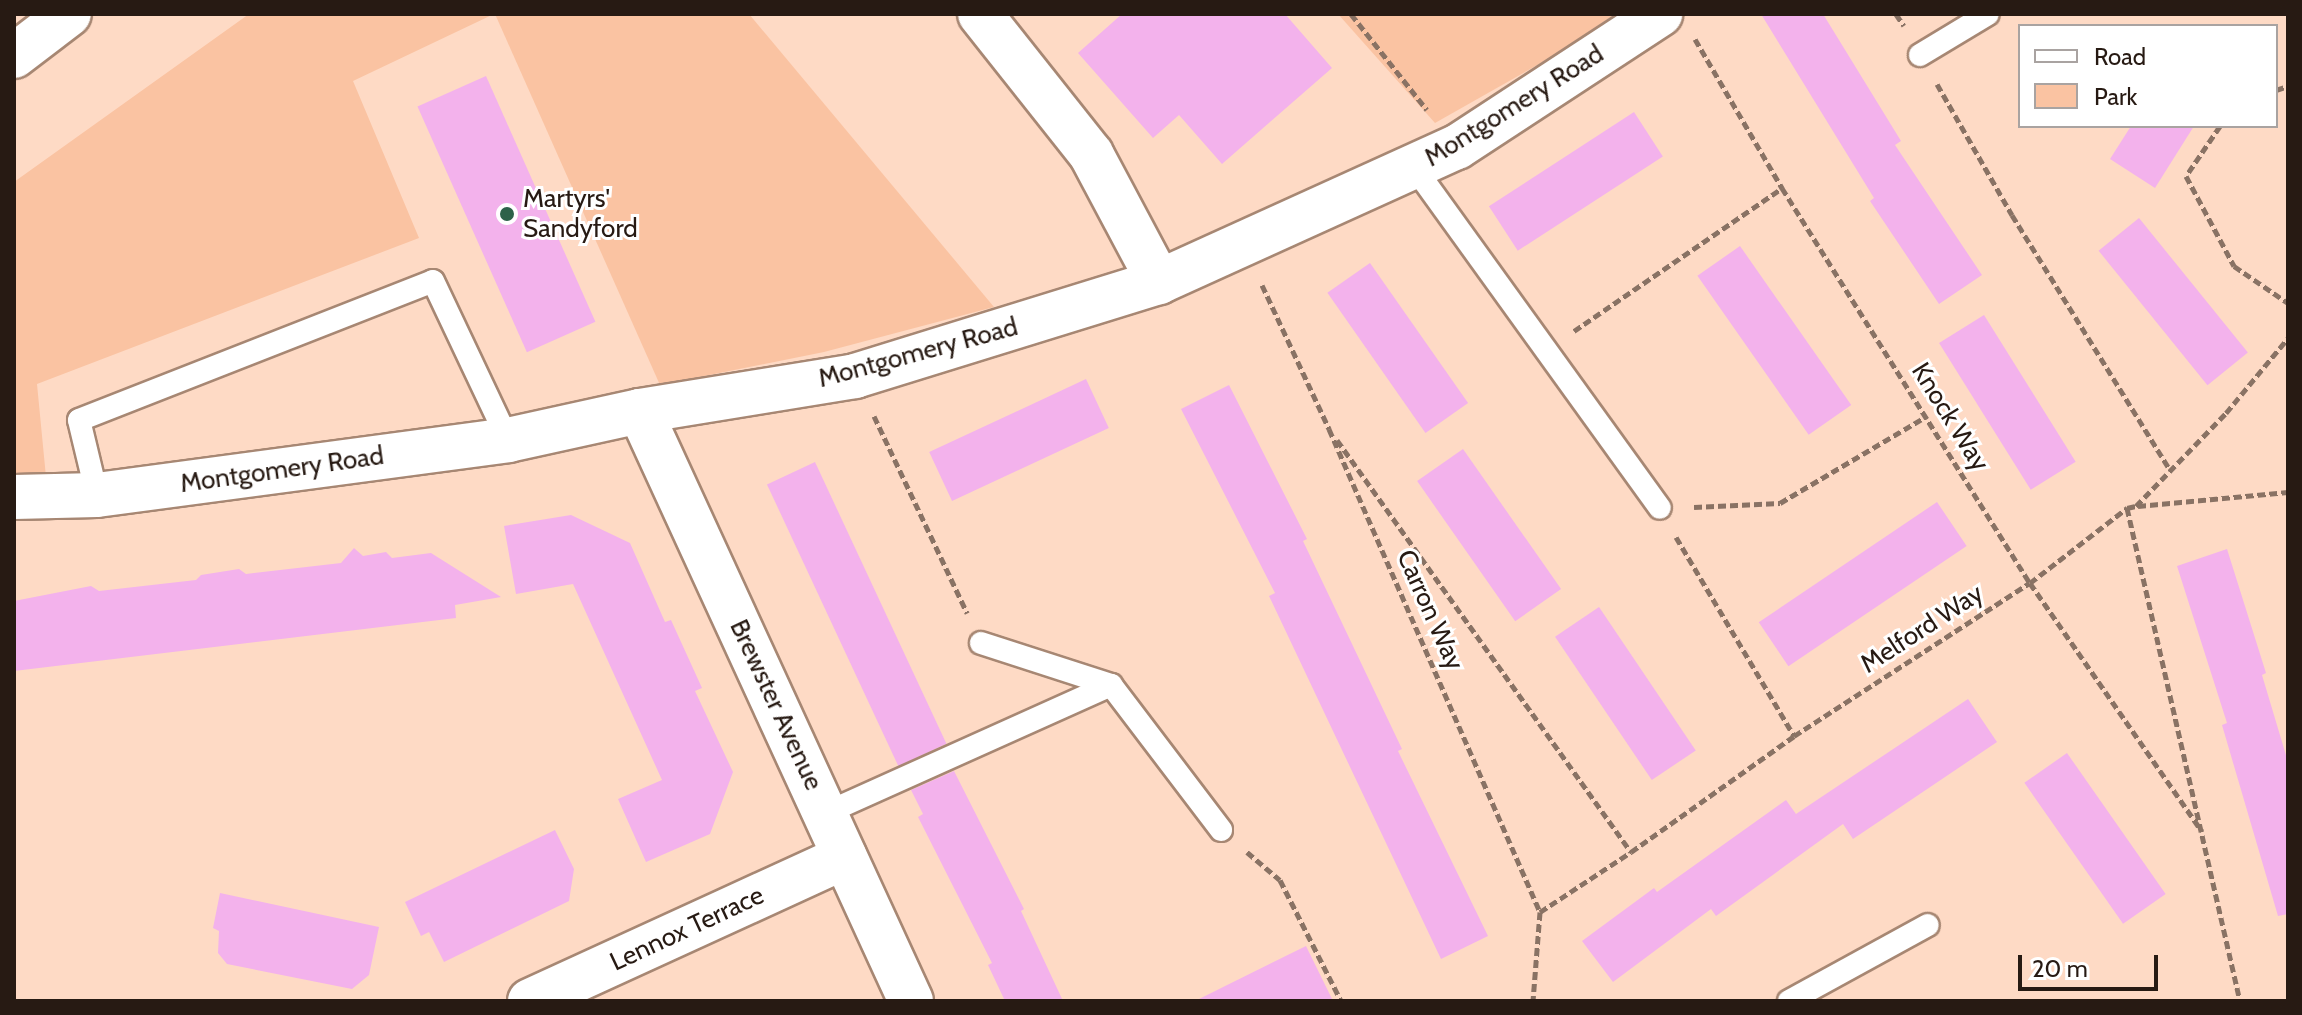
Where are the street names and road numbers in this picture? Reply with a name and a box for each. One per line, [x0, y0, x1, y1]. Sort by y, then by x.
street label: Montgomery Road [1419, 38, 1609, 174]
street label: Montgomery Road [815, 311, 1021, 395]
street label: Knock Way [1905, 357, 1995, 477]
street label: Montgomery Road [178, 440, 386, 500]
street label: Carron Way [1390, 545, 1470, 675]
street label: Melford Way [1855, 578, 1989, 680]
street label: Brewster Avenue [723, 615, 829, 795]
street label: Lennox Terrace [605, 880, 769, 978]

